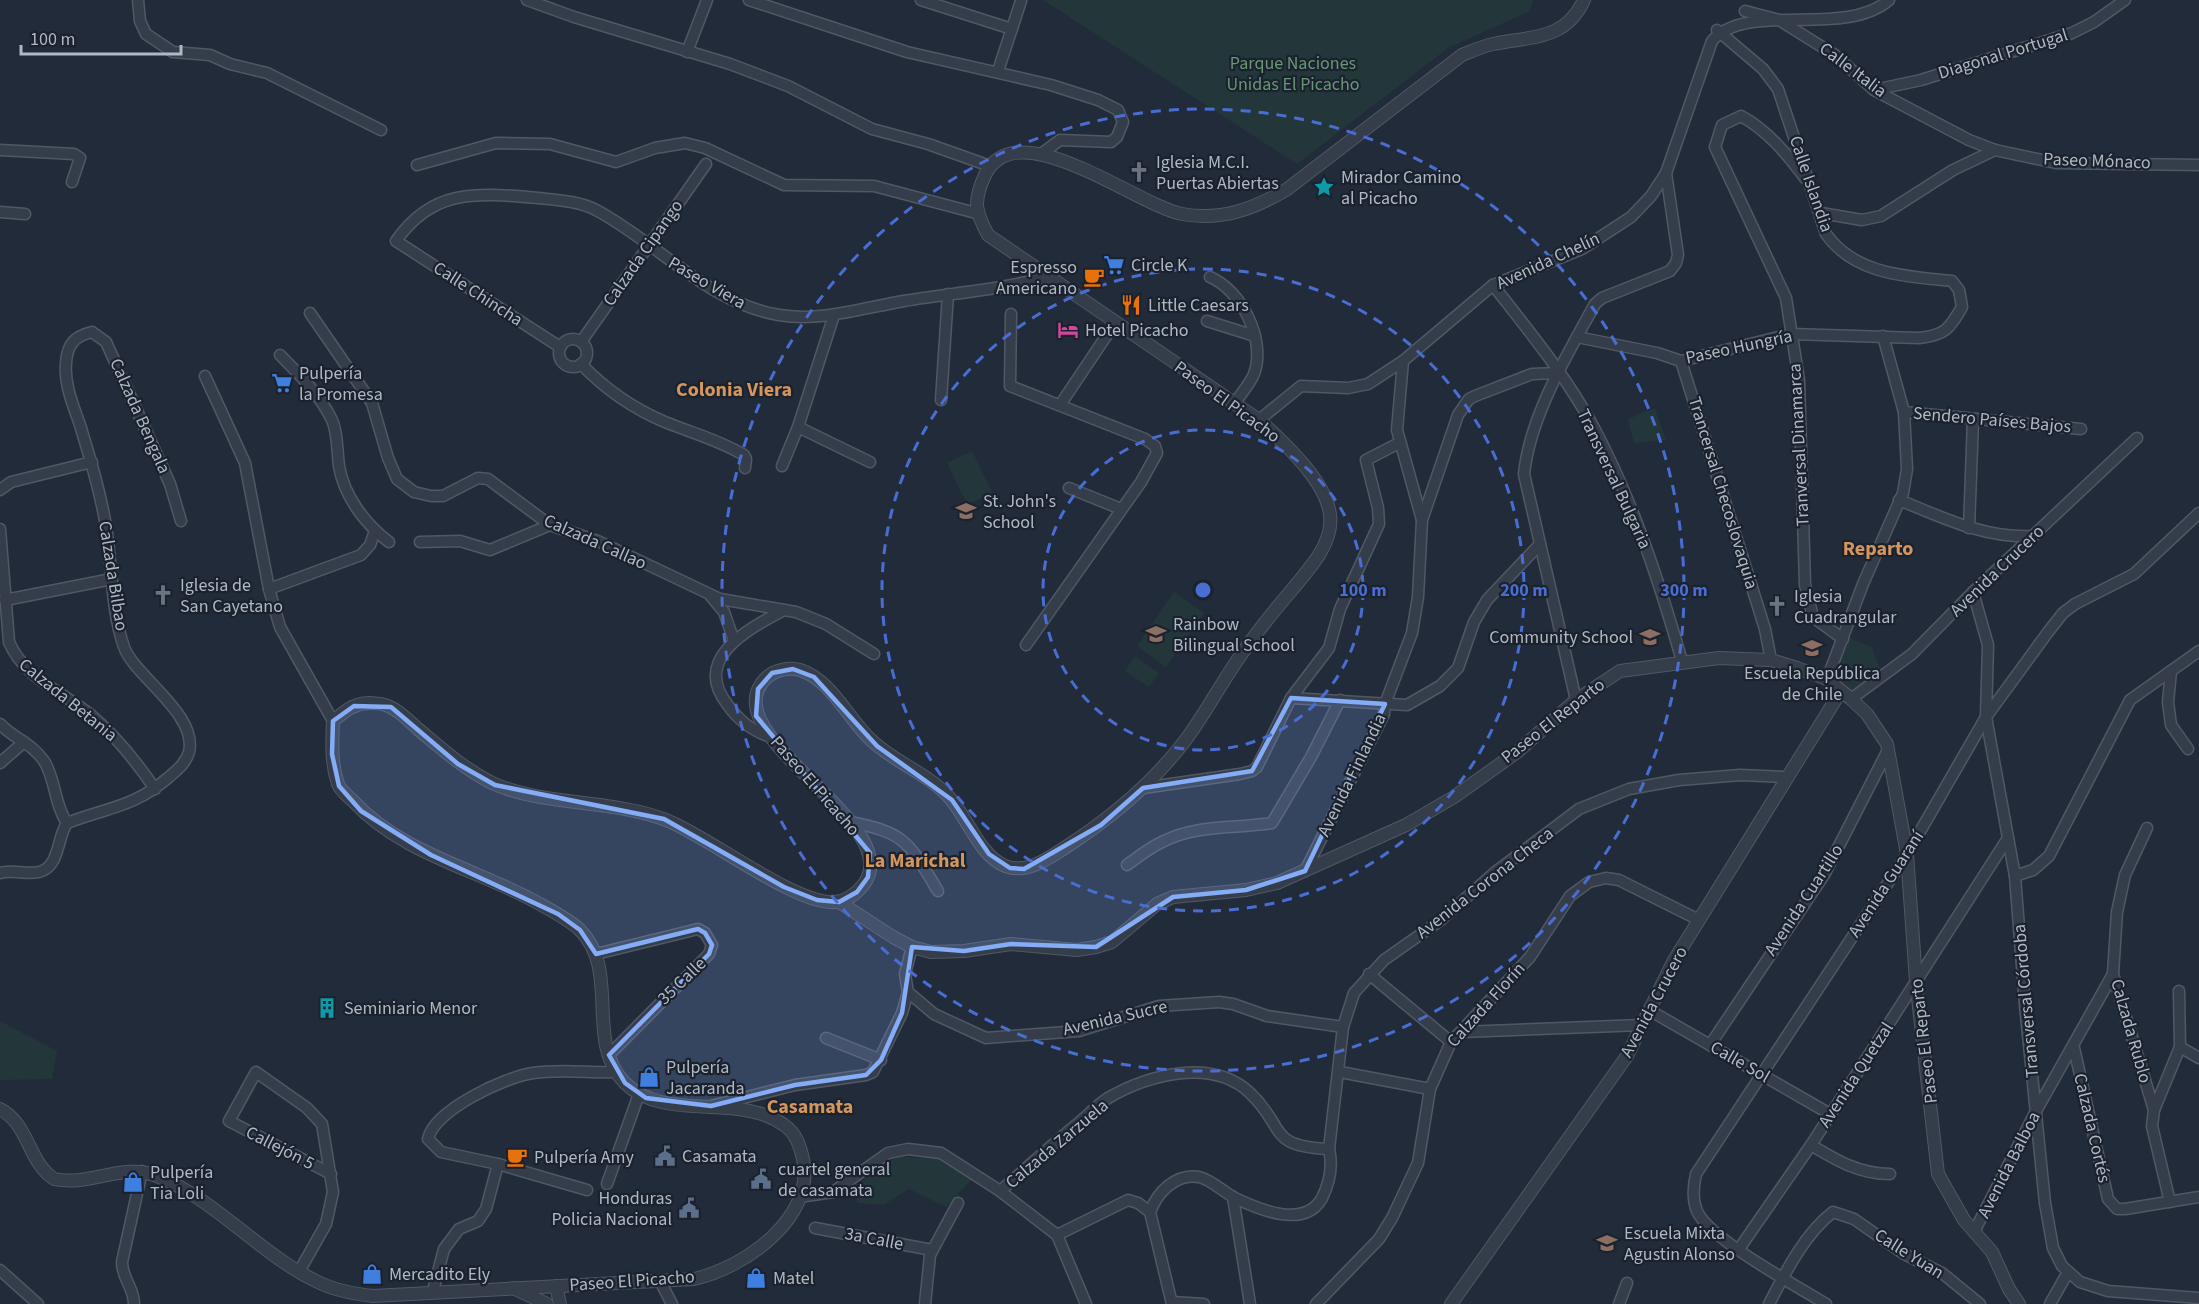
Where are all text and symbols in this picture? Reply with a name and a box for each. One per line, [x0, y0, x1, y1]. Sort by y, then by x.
scale bar [21, 18, 182, 56]
street label: Diagonal Portugal [1935, 22, 2071, 86]
text: 100 m [30, 27, 75, 52]
street label: Calle Italia [1814, 36, 1892, 104]
park label: Parque Naciones Unidas El Picacho [1226, 51, 1360, 97]
street label: Calle Islandia [1783, 132, 1839, 236]
street label: Paseo Mónaco [2043, 147, 2151, 175]
place label: Iglesia M.C.I. Puertas Abiertas [1156, 150, 1279, 196]
church icon: Iglesia M.C.I. Puertas Abiertas [1127, 160, 1151, 184]
place label: Mirador Camino al Picacho [1341, 165, 1461, 211]
place icon: Mirador Camino al Picacho [1312, 175, 1336, 199]
street label: Calzada Cipango [597, 195, 689, 311]
street label: Avenida Chelín [1492, 226, 1604, 296]
street label: Paseo Viera [664, 251, 750, 315]
supermarket icon: Circle K [1102, 253, 1126, 277]
place label: Circle K [1131, 253, 1188, 278]
place label: Espresso Americano [996, 255, 1077, 301]
street label: Calle Chincha [428, 256, 528, 332]
cafe icon: Espresso Americano [1082, 265, 1106, 289]
restaurant icon: Little Caesars [1119, 293, 1143, 317]
place label: Little Caesars [1148, 293, 1249, 318]
hotel icon: Hotel Picacho [1056, 318, 1080, 342]
place label: Hotel Picacho [1085, 318, 1189, 343]
street label: Paseo Hungría [1683, 323, 1795, 371]
street label: Calzada Bengala [103, 354, 177, 478]
street label: Paseo El Picacho [1169, 355, 1285, 449]
place label: Pulpería la Promesa [299, 361, 383, 407]
street label: Tranversal Dinamarca [1782, 363, 1816, 527]
supermarket icon: Pulpería la Promesa [270, 371, 294, 395]
district label: Colonia Viera [676, 376, 792, 404]
street label: Trancersal Checoslovaquia [1682, 394, 1764, 592]
street label: Sendero Países Bajos [1912, 401, 2072, 439]
street label: Transversal Bulgaria [1571, 405, 1657, 553]
place label: St. John's School [983, 489, 1056, 535]
school or university icon: St. John's School [954, 499, 978, 523]
street label: Calzada Callao [540, 508, 650, 576]
street label: Calzada Bilbao [92, 519, 134, 633]
street label: Avenida Crucero [1944, 519, 2050, 623]
district label: Reparto [1843, 535, 1913, 563]
place label: Iglesia de San Cayetano [180, 573, 283, 619]
text: 100 m [1339, 578, 1387, 603]
text: 200 m [1500, 578, 1548, 603]
text: 300 m [1660, 578, 1708, 603]
centre of rings [1193, 580, 1213, 600]
church icon: Iglesia de San Cayetano [151, 583, 175, 607]
place label: Iglesia Cuadrangular [1794, 584, 1897, 630]
church icon: Iglesia Cuadrangular [1765, 594, 1789, 618]
place label: Rainbow Bilingual School [1173, 612, 1295, 658]
school or university icon: Rainbow Bilingual School [1144, 622, 1168, 646]
place label: Community School [1489, 625, 1633, 650]
school or university icon: Community School [1638, 625, 1662, 649]
school or university icon: Escuela República de Chile [1800, 636, 1824, 660]
street label: Calzada Betania [13, 652, 123, 748]
place label: Escuela República de Chile [1744, 661, 1880, 707]
street label: Paseo El Reparto [1496, 672, 1610, 770]
street label: Avenida Finlandia [1311, 709, 1393, 841]
street label: Paseo El Picacho [764, 730, 866, 842]
street label: Avenida Corona Checa [1411, 821, 1559, 945]
street label: Avenida Guaraní [1842, 825, 1930, 942]
street label: Avenida Cuartillo [1759, 839, 1849, 961]
district label: La Marichal [864, 847, 966, 875]
street label: Transversal Córdoba [2007, 923, 2045, 1079]
street label: Avenida Crucero [1614, 942, 1694, 1062]
street label: 35 Calle [652, 951, 712, 1010]
street label: Calzada Florín [1441, 957, 1531, 1053]
street label: Calzada Rublo [2104, 976, 2158, 1086]
street label: Paseo El Reparto [1904, 977, 1944, 1105]
street label: Avenida Sucre [1060, 994, 1170, 1042]
building icon: Seminiario Menor [315, 996, 339, 1020]
place label: Seminiario Menor [344, 996, 478, 1021]
street label: Avenida Quetzal [1812, 1017, 1900, 1133]
street label: Calle Sol [1706, 1035, 1774, 1089]
place label: Pulpería Jacaranda [666, 1055, 745, 1101]
shop icon: Pulpería Jacaranda [637, 1065, 661, 1089]
street label: Calzada Cortés [2067, 1071, 2117, 1185]
district label: Casamata [767, 1093, 853, 1121]
street label: Calzada Zarzuela [1000, 1093, 1114, 1195]
street label: Avenida Balboa [1971, 1107, 2047, 1223]
street label: Callejón 5 [241, 1120, 319, 1176]
public building icon: Casamata [653, 1144, 677, 1168]
place label: Casamata [682, 1144, 757, 1169]
cafe icon: Pulpería Amy [505, 1145, 529, 1169]
place label: Pulpería Amy [534, 1145, 635, 1170]
place label: cuartel general de casamata [778, 1157, 890, 1203]
place label: Pulpería Tia Loli [150, 1160, 213, 1206]
public building icon: cuartel general de casamata [749, 1167, 773, 1191]
shop icon: Pulpería Tia Loli [121, 1170, 145, 1194]
place label: Honduras Policia Nacional [552, 1186, 672, 1232]
public building icon: Honduras Policia Nacional [677, 1196, 701, 1220]
street label: 3a Calle [843, 1221, 905, 1257]
place label: Escuela Mixta Agustin Alonso [1624, 1221, 1735, 1267]
street label: Calle Yuan [1869, 1223, 1949, 1285]
school or university icon: Escuela Mixta Agustin Alonso [1595, 1231, 1619, 1255]
shop icon: Mercadito Ely [360, 1262, 384, 1286]
place label: Mercadito Ely [389, 1262, 491, 1287]
street label: Paseo El Picacho [569, 1264, 695, 1298]
shop icon: Matel [744, 1266, 768, 1290]
place label: Matel [773, 1266, 814, 1291]

